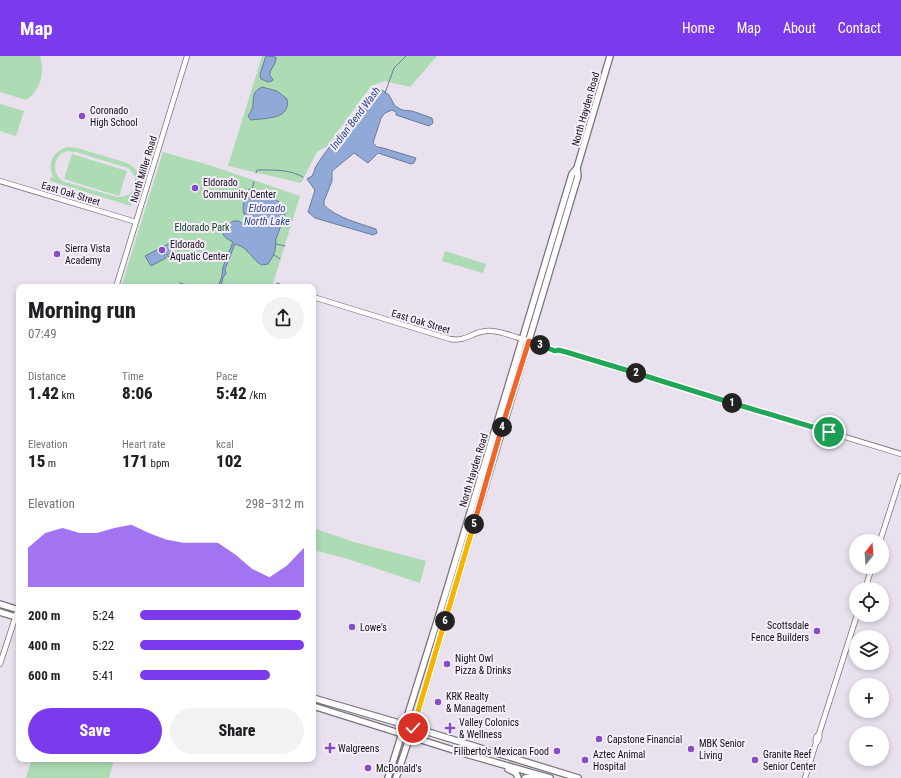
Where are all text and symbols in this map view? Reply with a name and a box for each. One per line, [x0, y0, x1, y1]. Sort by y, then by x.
text: Map [20, 17, 53, 40]
text: Home [682, 20, 715, 36]
text: Map [737, 20, 761, 36]
text: About [783, 20, 816, 36]
text: Contact [838, 20, 881, 36]
street label: North Hayden Road [570, 71, 601, 147]
water label: Indian Bend Wash [328, 84, 383, 152]
place label: Coronado High School [90, 105, 138, 128]
marker: Coronado High School [77, 111, 87, 121]
street label: North Miller Road [128, 134, 159, 204]
place label: Eldorado Community Center [203, 177, 276, 200]
street label: East Oak Street [40, 179, 101, 208]
marker: Eldorado Community Center [190, 183, 200, 193]
water label: Eldorado North Lake [244, 202, 290, 228]
park label: Eldorado Park [175, 222, 230, 233]
place label: Eldorado Aquatic Center [170, 239, 228, 262]
place label: Sierra Vista Academy [65, 243, 111, 266]
marker: Eldorado Aquatic Center [157, 245, 167, 255]
marker: Sierra Vista Academy [52, 249, 62, 259]
button: share [262, 297, 304, 339]
text: Morning run [28, 298, 136, 323]
street label: East Oak Street [390, 307, 451, 336]
text: 07:49 [28, 326, 57, 341]
pin: 3 [530, 335, 550, 355]
text: 3 [537, 338, 543, 351]
pin: 2 [626, 363, 646, 383]
text: 2 [633, 366, 639, 379]
text: Distance [28, 370, 66, 383]
text: Time [122, 370, 144, 383]
text: Pace [216, 370, 238, 383]
text: 1.42 [28, 383, 59, 403]
text: 8:06 [122, 383, 153, 403]
text: 5:42 [216, 383, 247, 403]
text: km [59, 389, 75, 402]
text: /km [247, 389, 267, 402]
pin: 1 [722, 393, 742, 413]
text: 1 [729, 396, 735, 409]
pin [812, 415, 846, 449]
pin: 4 [492, 417, 512, 437]
text: 4 [499, 420, 505, 433]
icon: arrive [818, 421, 840, 443]
street label: North Hayden Road [457, 432, 490, 508]
text: Elevation [28, 438, 68, 451]
text: Heart rate [122, 438, 165, 451]
text: kcal [216, 438, 234, 451]
text: 15 [28, 451, 45, 471]
text: 171 [122, 451, 148, 471]
text: 102 [216, 451, 242, 471]
text: m [45, 457, 56, 470]
text: bpm [148, 457, 170, 470]
text: Elevation [28, 496, 75, 511]
text: 298–312 m [245, 496, 304, 511]
pin: 5 [464, 514, 484, 534]
text: 5 [471, 517, 477, 530]
north arrow [849, 534, 889, 574]
map controls [849, 534, 889, 766]
button: locate [849, 582, 889, 622]
text: 200 m [28, 608, 60, 623]
text: 5:24 [92, 608, 114, 623]
pin: 6 [435, 611, 455, 631]
text: 6 [442, 614, 448, 627]
place label: Scottsdale Fence Builders [751, 620, 809, 643]
marker: Lowe's [347, 622, 357, 632]
place label: Lowe's [360, 622, 387, 633]
marker: Scottsdale Fence Builders [812, 626, 822, 636]
button: layers [849, 630, 889, 670]
text: 400 m [28, 638, 60, 653]
text: 5:22 [92, 638, 114, 653]
place label: Night Owl Pizza & Drinks [455, 653, 512, 676]
marker: Night Owl Pizza & Drinks [442, 659, 452, 669]
text: 600 m [28, 668, 60, 683]
text: 5:41 [92, 668, 114, 683]
button: + [849, 678, 889, 718]
place label: KRK Realty & Management [446, 691, 505, 714]
marker: KRK Realty & Management [433, 697, 443, 707]
button: Save [28, 708, 162, 754]
button: Share [170, 708, 304, 754]
pin [396, 711, 430, 745]
icon: check [402, 717, 424, 739]
place label: Valley Colonics & Wellness [459, 717, 520, 740]
marker: Valley Colonics & Wellness [444, 722, 456, 734]
button: − [849, 726, 889, 766]
marker: Capstone Financial [594, 734, 604, 744]
place label: Capstone Financial [607, 734, 682, 745]
place label: MBK Senior Living [699, 738, 745, 761]
marker: Walgreens [325, 743, 335, 753]
place label: Walgreens [338, 743, 380, 754]
marker: MBK Senior Living [686, 744, 696, 754]
place label: Filiberto's Mexican Food [454, 746, 549, 757]
marker: Filiberto's Mexican Food [552, 746, 562, 756]
place label: Aztec Animal Hospital [593, 749, 645, 772]
place label: Granite Reef Senior Center [763, 749, 816, 772]
marker: Aztec Animal Hospital [580, 755, 590, 765]
marker: Granite Reef Senior Center [750, 755, 760, 765]
marker: McDonald's [363, 763, 373, 773]
place label: McDonald's [376, 763, 422, 774]

